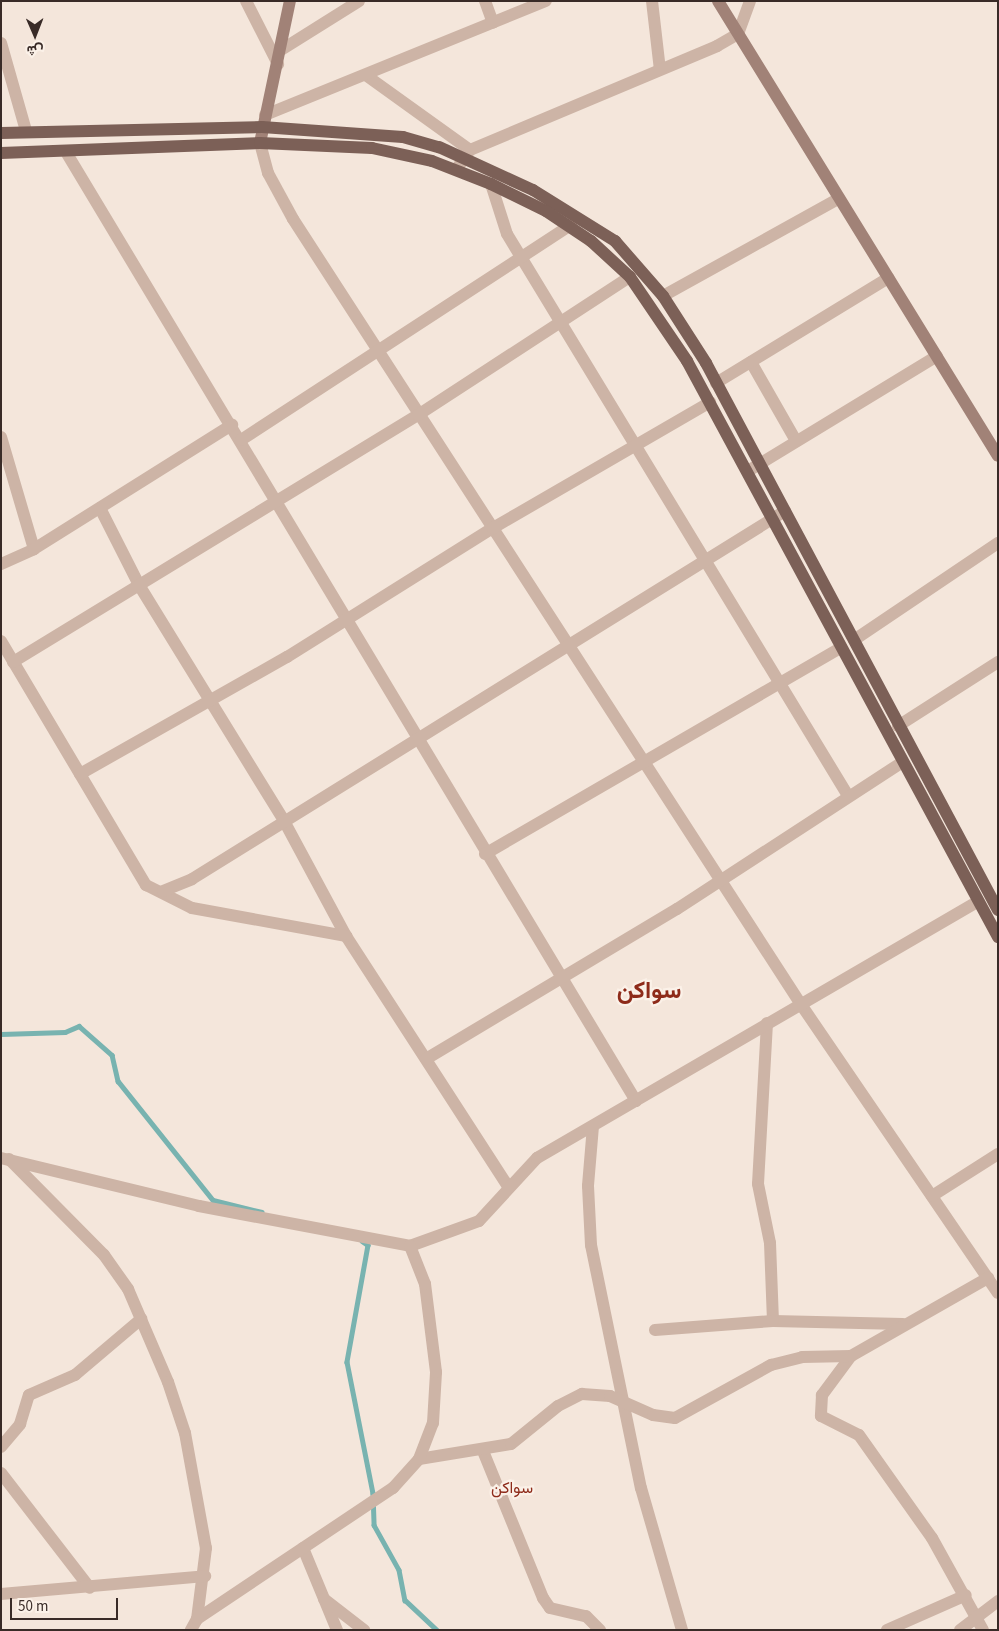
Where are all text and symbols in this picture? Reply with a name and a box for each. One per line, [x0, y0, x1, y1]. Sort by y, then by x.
north arrow [10, 10, 60, 60]
text: ش [27, 40, 44, 60]
district label: سواكن [617, 977, 681, 1005]
district label: سواكن [491, 1478, 533, 1498]
scale bar [12, 1588, 120, 1620]
text: 50 m [18, 1596, 48, 1617]

